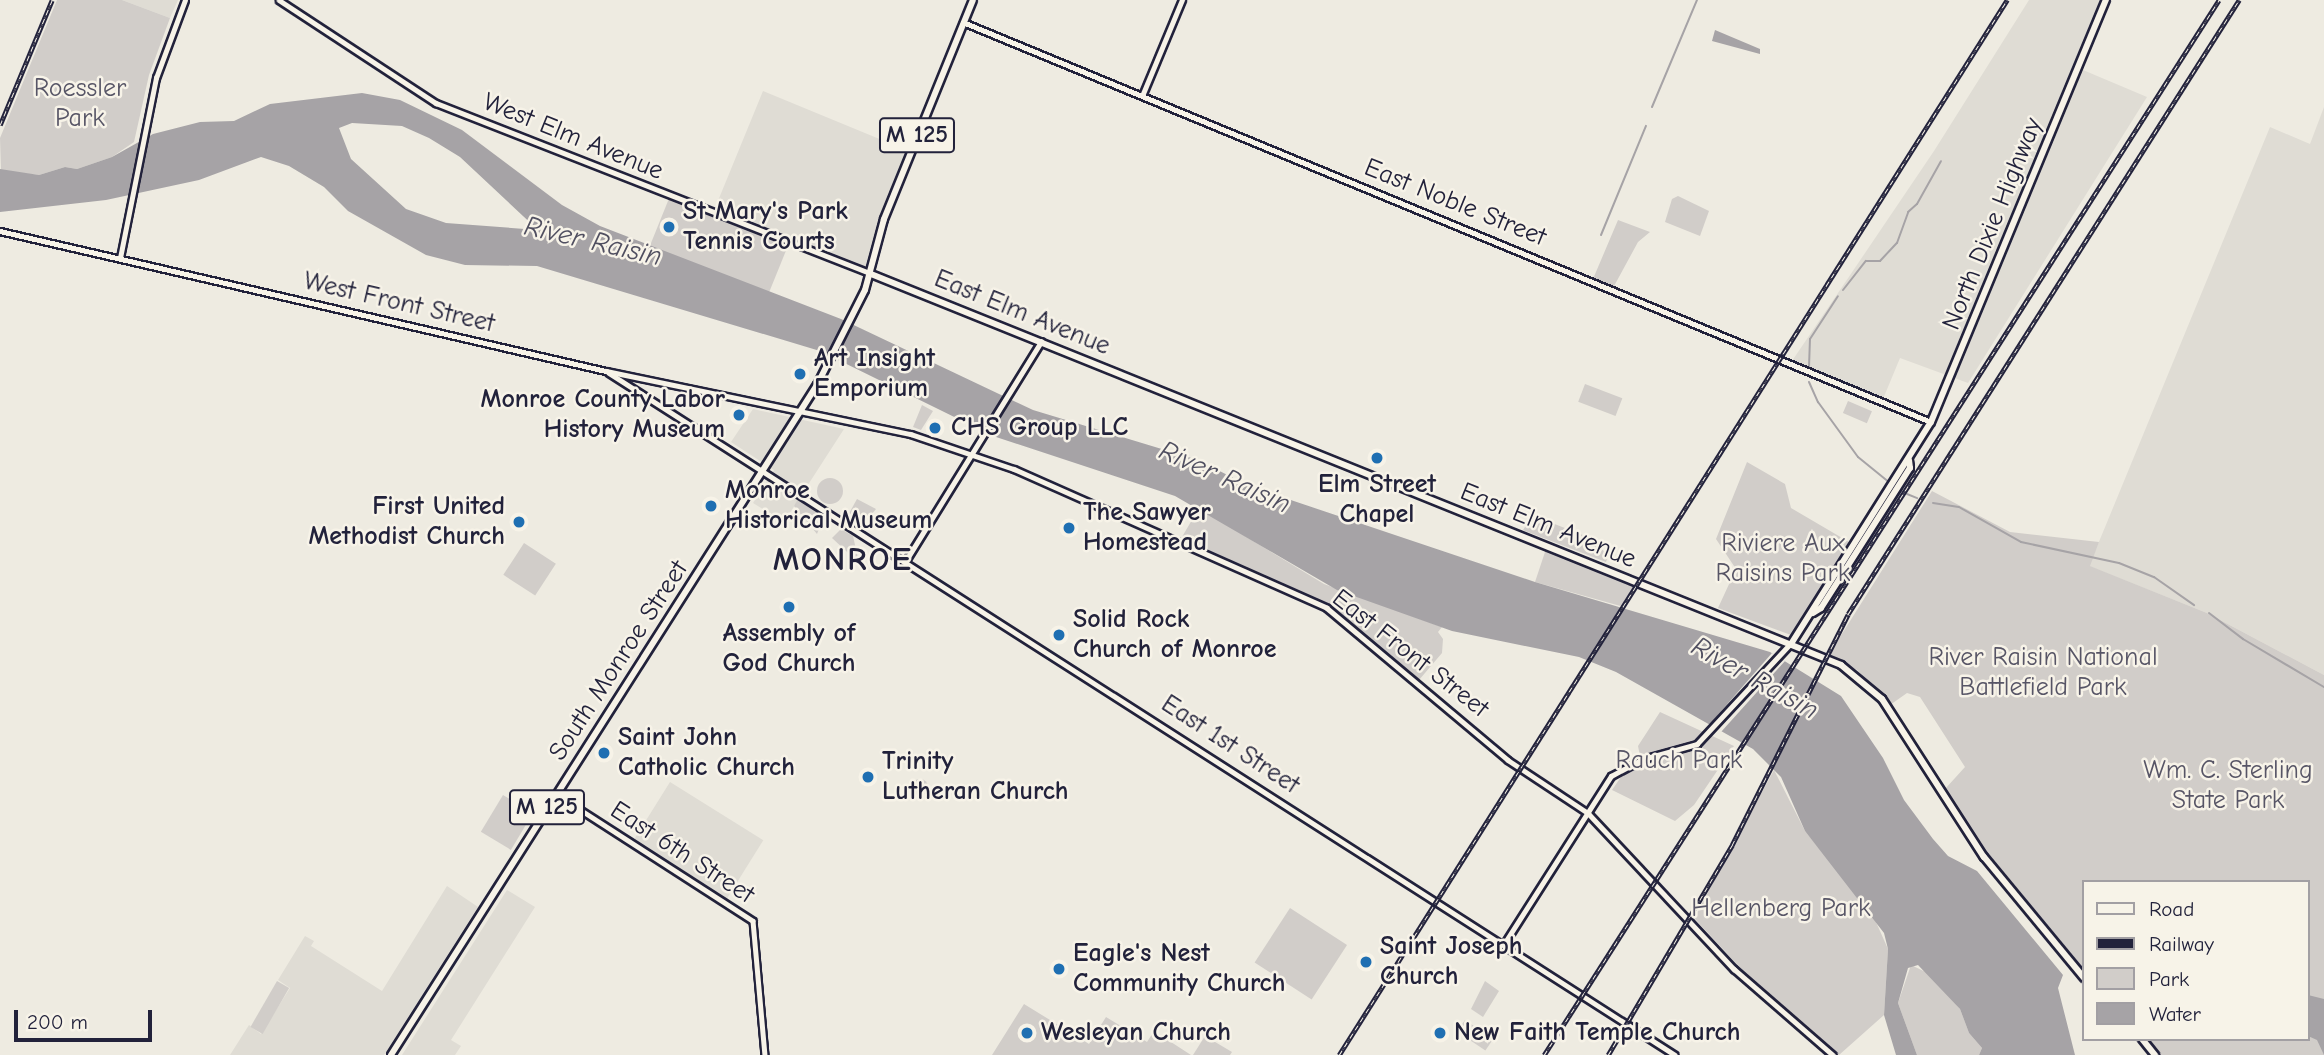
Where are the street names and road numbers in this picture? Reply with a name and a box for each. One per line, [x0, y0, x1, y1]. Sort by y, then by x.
street label: West Elm Avenue [478, 87, 668, 187]
street label: North Dixie Highway [1936, 113, 2050, 335]
road number: M 125 [878, 114, 956, 155]
street label: East Noble Street [1360, 152, 1550, 254]
street label: East Elm Avenue [930, 264, 1114, 362]
street label: West Front Street [301, 266, 497, 340]
street label: East Elm Avenue [1456, 477, 1640, 575]
street label: South Monroe Street [543, 555, 695, 767]
street label: East Front Street [1325, 583, 1495, 725]
street label: East 1st Street [1155, 689, 1305, 801]
road number: M 125 [508, 786, 586, 828]
street label: East 6th Street [604, 795, 760, 911]

